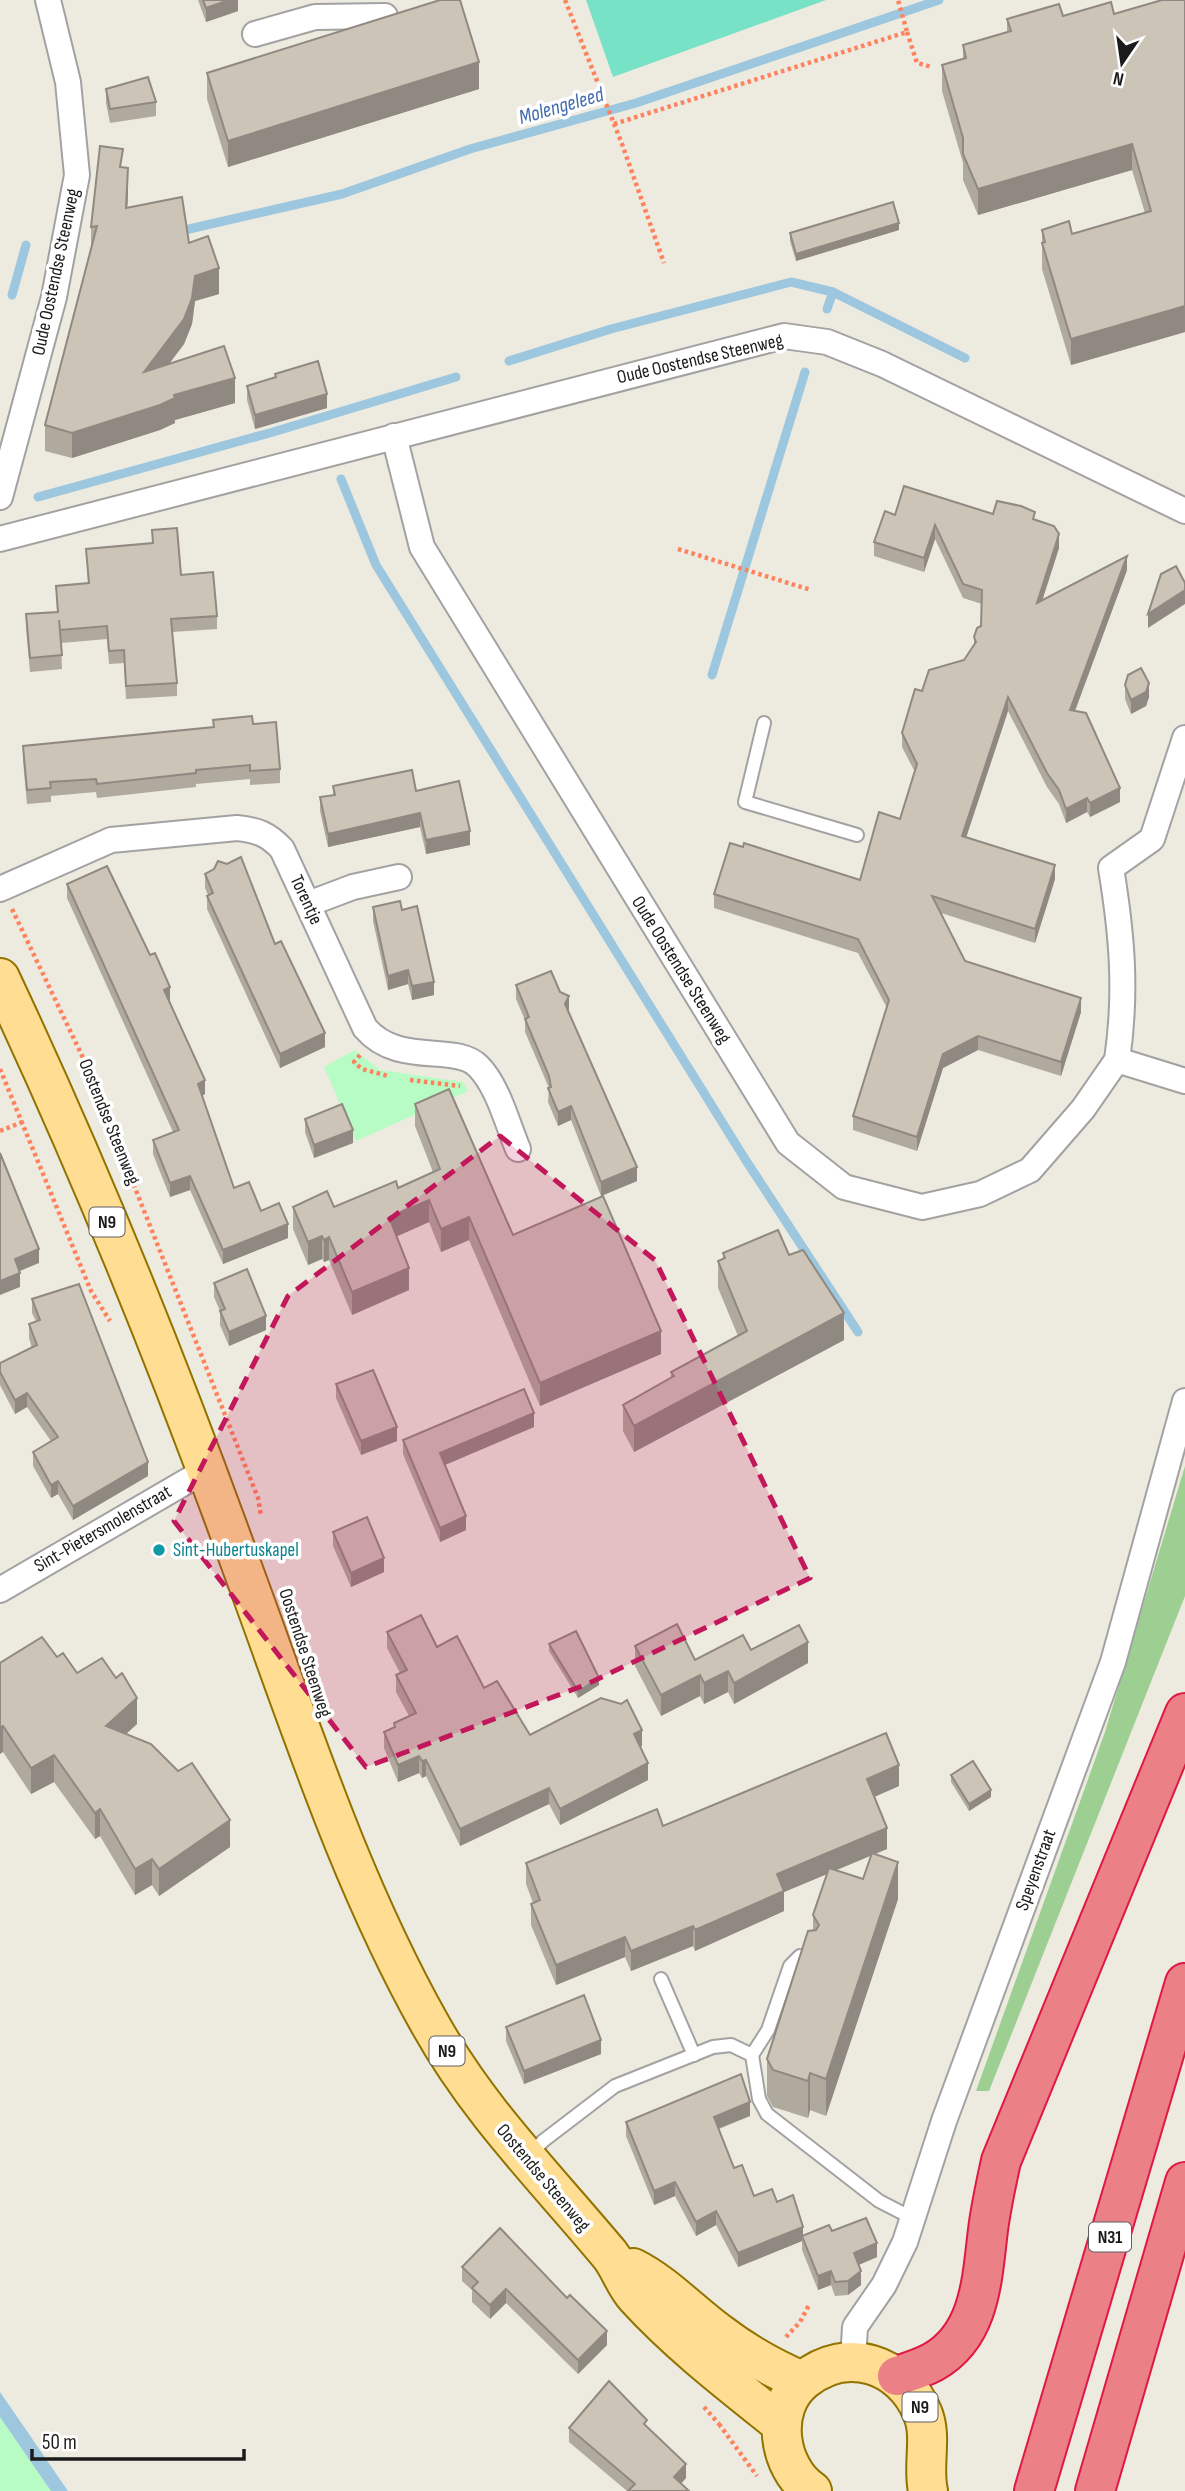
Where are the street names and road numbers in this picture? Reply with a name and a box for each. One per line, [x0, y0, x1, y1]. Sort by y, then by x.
street label: Oude Oostendse Steenweg [27, 186, 85, 357]
street label: Oude Oostendse Steenweg [615, 329, 786, 389]
street label: Torentje [285, 871, 327, 929]
street label: Oude Oostendse Steenweg [626, 892, 736, 1048]
street label: Oostendse Steenweg [73, 1056, 145, 1189]
road number: N9 [90, 1208, 124, 1237]
street label: Sint-Pietersmolenstraat [30, 1480, 176, 1578]
street label: Oostendse Steenweg [273, 1586, 337, 1721]
street label: Speyenstraat [1011, 1826, 1061, 1914]
road number: N9 [430, 2036, 464, 2066]
street label: Oostendse Steenweg [491, 2119, 595, 2237]
road number: N31 [1089, 2222, 1131, 2252]
road number: N9 [902, 2392, 937, 2421]

